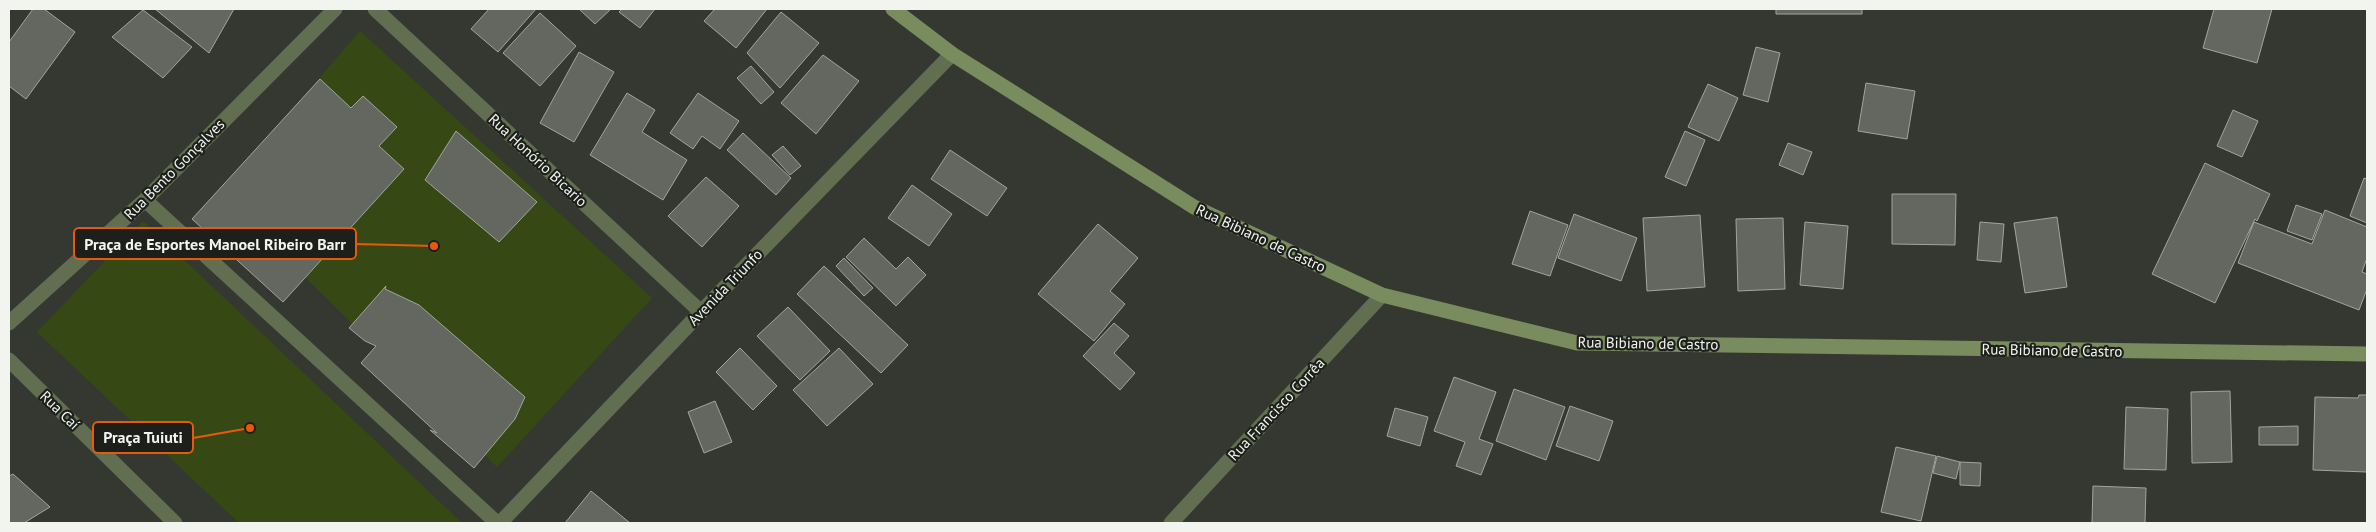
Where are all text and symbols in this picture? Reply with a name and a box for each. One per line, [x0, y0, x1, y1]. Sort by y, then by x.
street label: Rua Honório Bicario [485, 109, 591, 211]
street label: Rua Bento Gonçalves [120, 115, 228, 223]
street label: Rua Bibiano de Castro [1193, 200, 1329, 276]
callout: Praça de Esportes Manoel Ribeiro Barr [74, 228, 356, 259]
text: Praça de Esportes Manoel Ribeiro Barr [84, 234, 346, 254]
street label: Avenida Triunfo [684, 245, 766, 329]
street label: Rua Bibiano de Castro [1577, 332, 1719, 354]
street label: Rua Bibiano de Castro [1981, 339, 2123, 361]
street label: Rua Francisco Corrêa [1223, 354, 1329, 464]
street label: Rua Caí [36, 386, 84, 434]
callout: Praça Tuiuti [93, 422, 193, 453]
text: Praça Tuiuti [103, 427, 183, 447]

